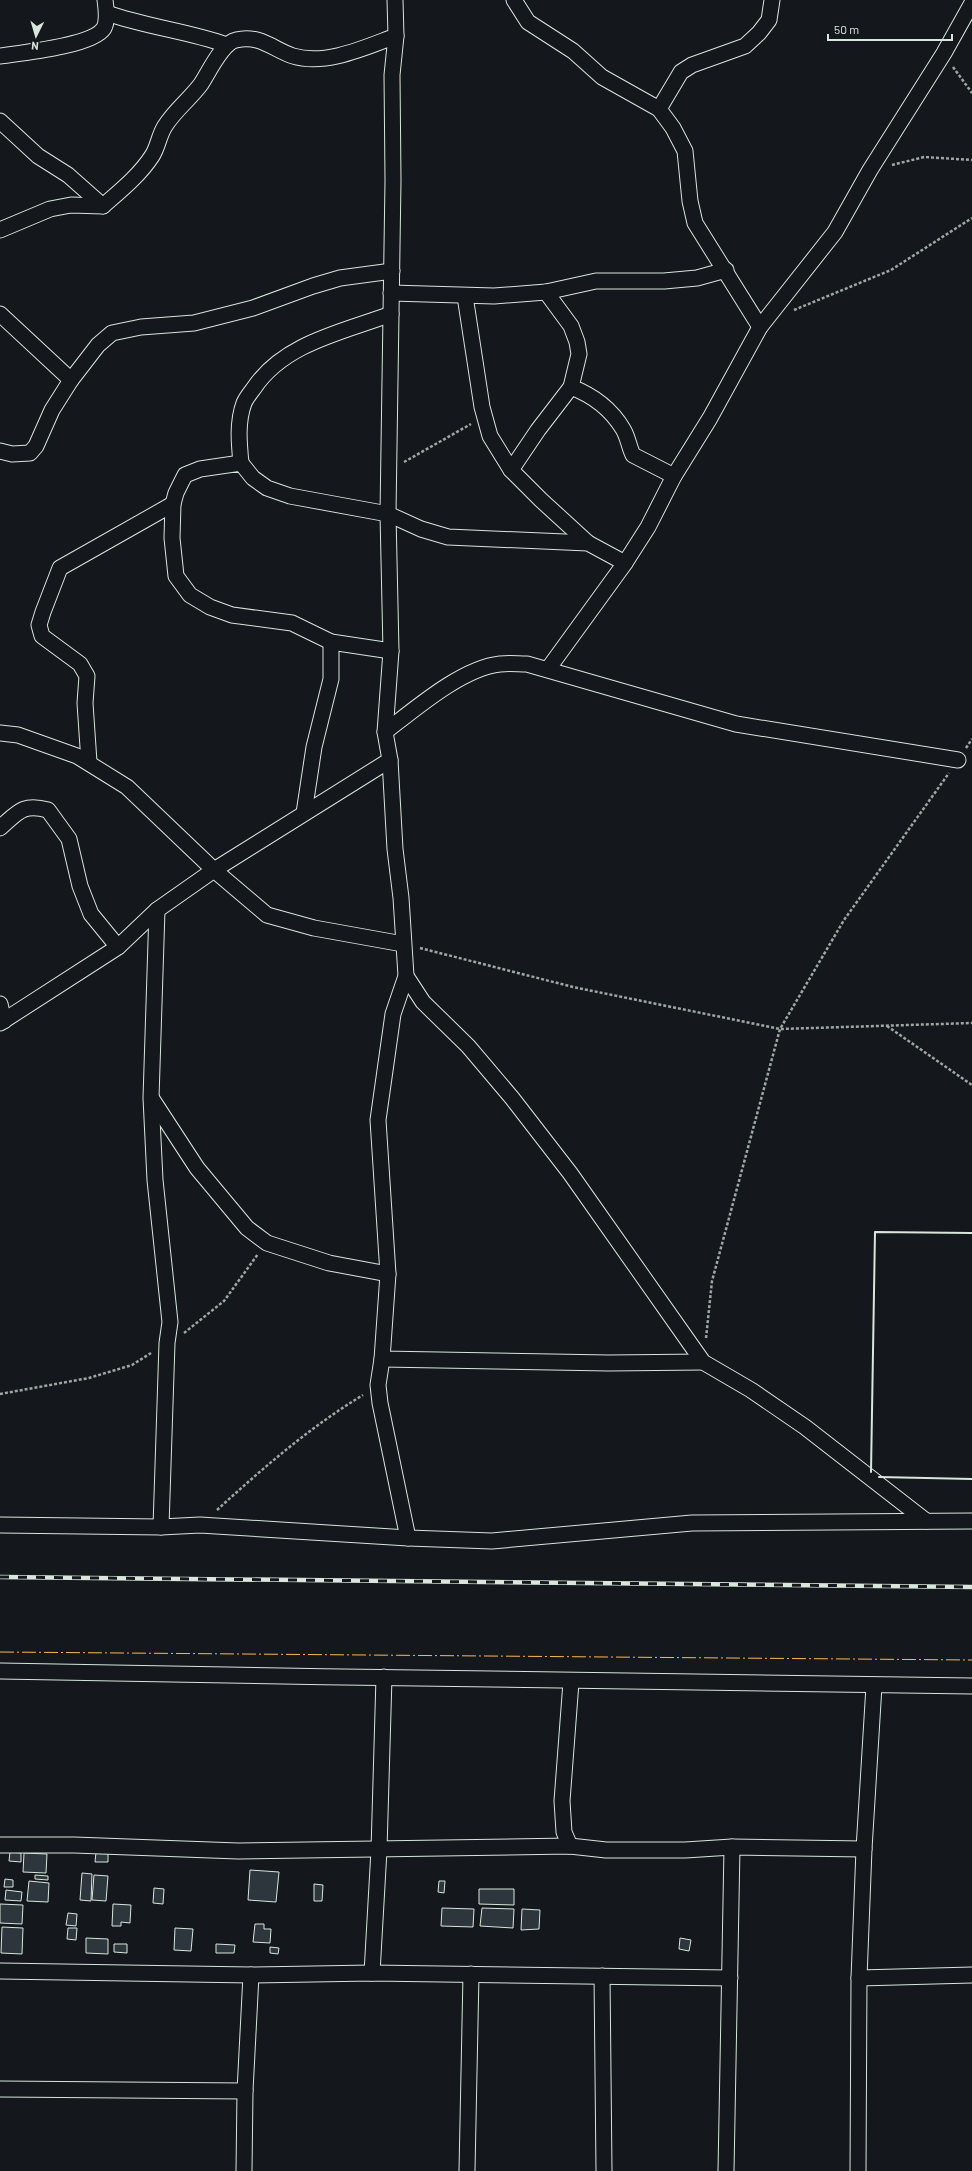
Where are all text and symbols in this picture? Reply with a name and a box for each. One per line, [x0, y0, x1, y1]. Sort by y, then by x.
north arrow [16, 16, 56, 56]
scale bar [828, 16, 952, 42]
text: 50 m [834, 22, 859, 36]
text: N [31, 40, 39, 53]

